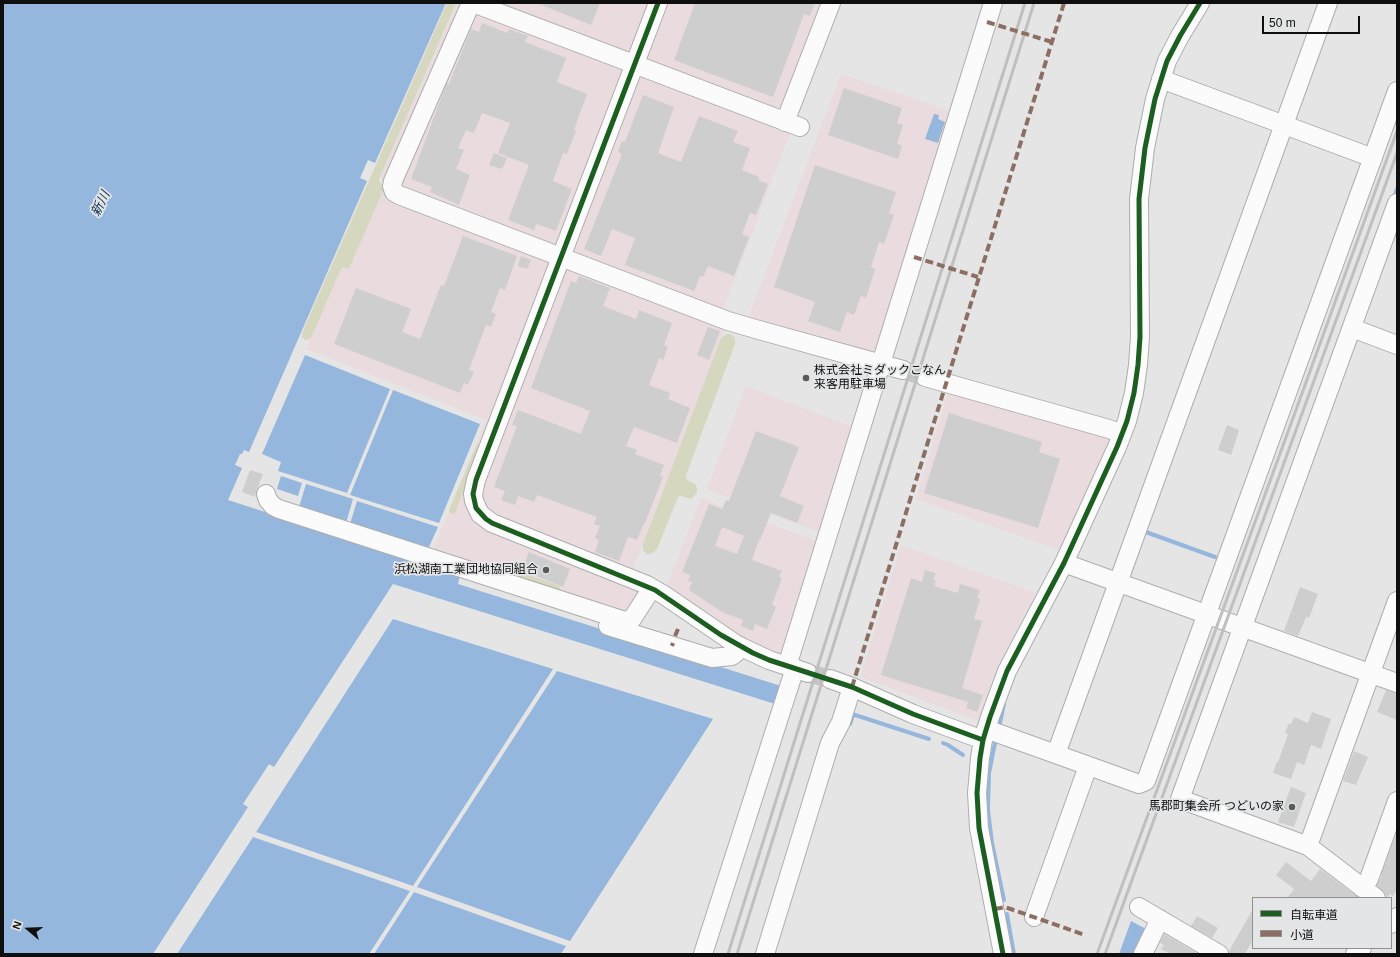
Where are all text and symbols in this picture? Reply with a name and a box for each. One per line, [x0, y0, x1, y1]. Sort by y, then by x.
scale bar [1264, 8, 1362, 34]
text: 50 m [1269, 16, 1296, 30]
water label: 新川 [88, 189, 114, 219]
place label: 株式会社ミダックこなん 来客用駐車場 [814, 364, 946, 392]
marker: 株式会社ミダックこなん 来客用駐車場 [801, 373, 811, 383]
place label: 浜松湖南工業団地協同組合 [394, 563, 538, 577]
marker: 浜松湖南工業団地協同組合 [541, 565, 551, 575]
place label: 馬郡町集会所 つどいの家 [1149, 800, 1284, 814]
marker: 馬郡町集会所 つどいの家 [1287, 802, 1297, 812]
legend [1252, 897, 1392, 949]
text: 自転車道 [1290, 908, 1338, 922]
north arrow [8, 909, 48, 949]
text: N [10, 919, 24, 931]
text: 小道 [1290, 928, 1314, 942]

